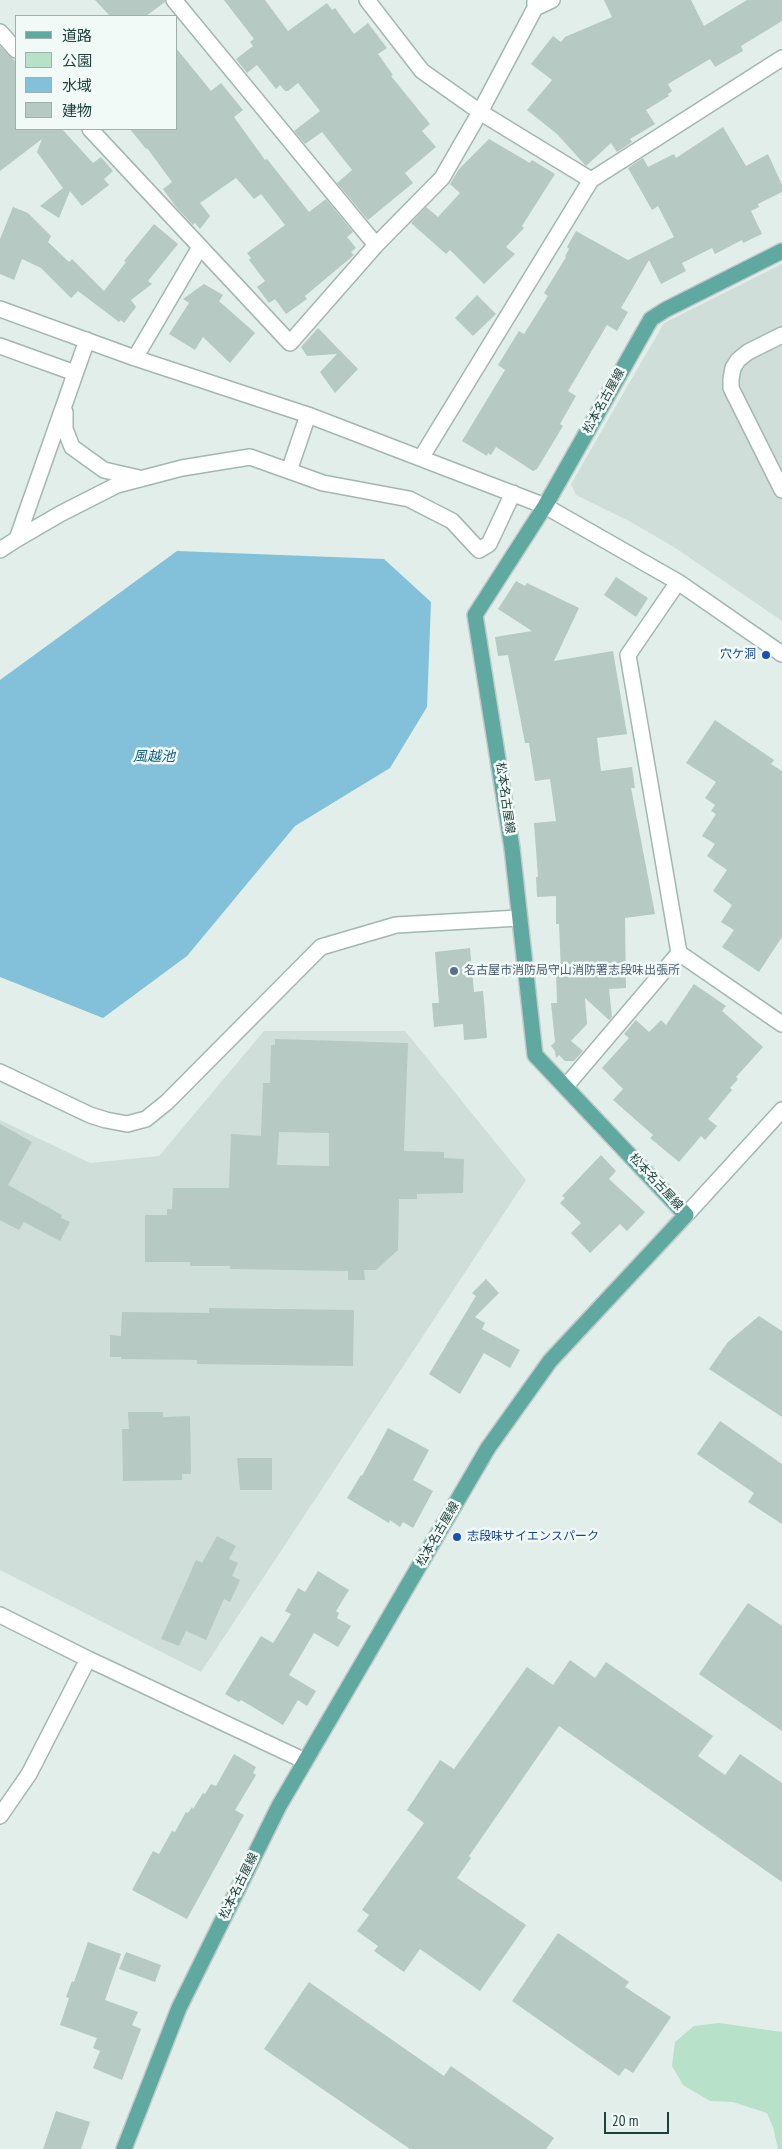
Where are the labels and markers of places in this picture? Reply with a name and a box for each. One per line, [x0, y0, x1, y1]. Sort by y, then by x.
place label: 穴ケ洞 [720, 648, 756, 662]
marker: 穴ケ洞 [760, 649, 772, 661]
place label: 名古屋市消防局守山消防署志段味出張所 [464, 964, 680, 978]
marker: 名古屋市消防局守山消防署志段味出張所 [448, 965, 460, 977]
place label: 志段味サイエンスパーク [467, 1530, 599, 1544]
marker: 志段味サイエンスパーク [451, 1531, 463, 1543]

